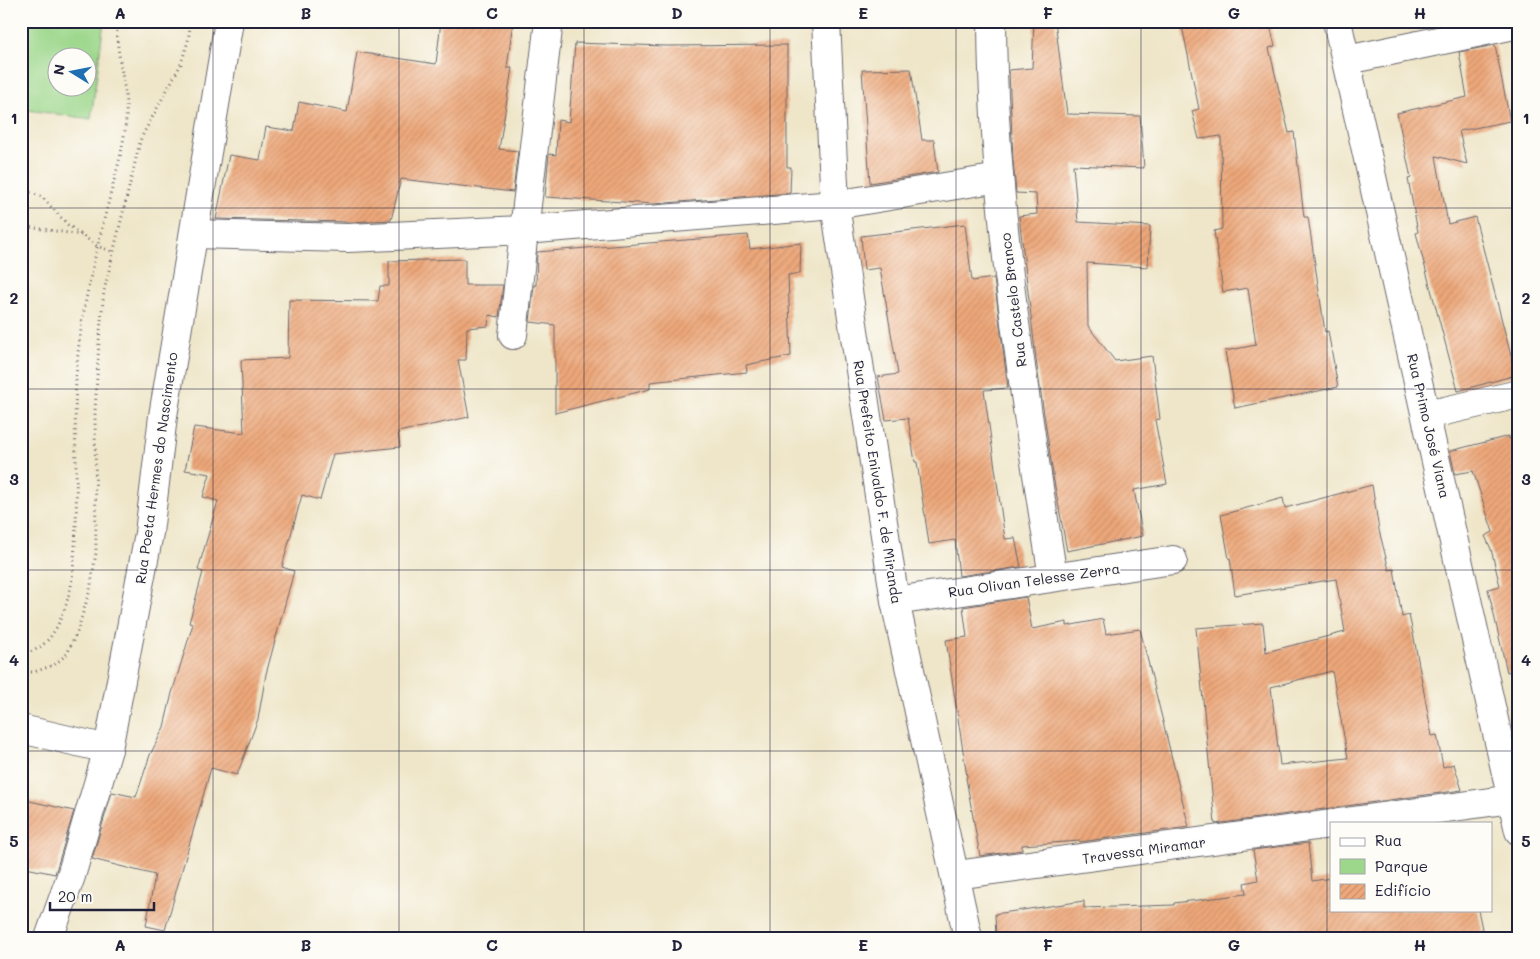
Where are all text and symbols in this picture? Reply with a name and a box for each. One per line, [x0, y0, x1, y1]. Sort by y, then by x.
text: A [114, 2, 126, 23]
text: B [301, 2, 311, 23]
text: C [486, 2, 498, 23]
text: D [671, 2, 683, 23]
text: E [858, 2, 868, 23]
text: F [1043, 2, 1053, 23]
text: G [1228, 2, 1240, 23]
text: H [1414, 2, 1426, 23]
north arrow [48, 48, 98, 98]
text: N [48, 63, 69, 77]
text: 1 [10, 107, 18, 128]
text: 1 [1522, 107, 1530, 128]
street label: Rua Castelo Branco [995, 232, 1031, 368]
text: 2 [10, 287, 19, 308]
text: 2 [1522, 287, 1531, 308]
street label: Rua Poeta Hermes do Nascimento [130, 351, 182, 585]
street label: Rua Primo José Viana [1403, 352, 1455, 500]
street label: Rua Prefeito Enivaldo F. de Miranda [849, 359, 907, 605]
text: 3 [9, 468, 19, 489]
text: 3 [1521, 468, 1531, 489]
street label: Rua Olivan Telesse Zerra [947, 559, 1121, 601]
text: 4 [9, 649, 19, 670]
text: 4 [1521, 649, 1531, 670]
legend [1330, 822, 1492, 912]
text: 5 [9, 830, 19, 851]
text: Rua [1375, 830, 1402, 850]
text: 5 [1521, 830, 1531, 851]
street label: Travessa Miramar [1081, 832, 1207, 868]
text: Parque [1375, 856, 1428, 876]
scale bar [50, 879, 154, 911]
text: Edifício [1375, 880, 1431, 900]
text: 20 m [58, 886, 92, 906]
text: A [114, 934, 126, 955]
text: B [301, 934, 311, 955]
text: C [486, 934, 498, 955]
text: D [671, 934, 683, 955]
text: E [858, 934, 868, 955]
text: F [1043, 934, 1053, 955]
text: G [1228, 934, 1240, 955]
text: H [1414, 934, 1426, 955]

